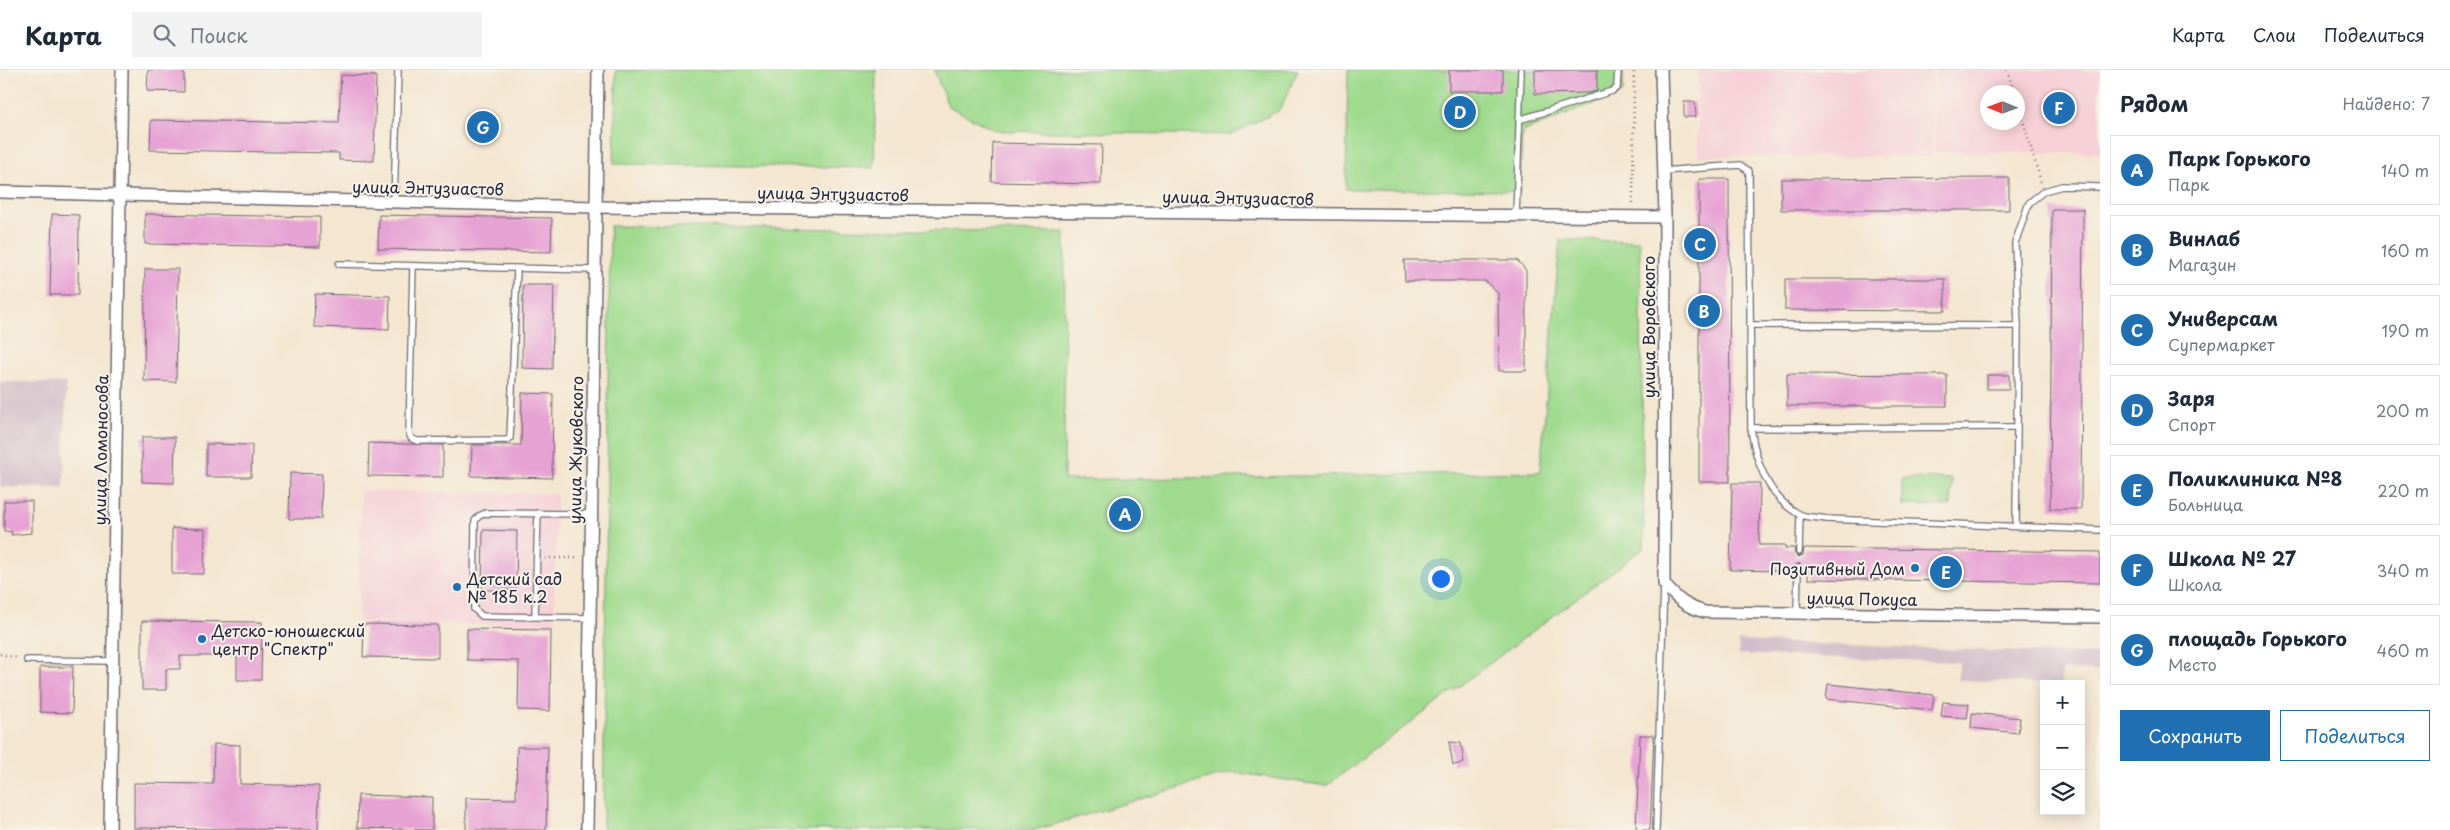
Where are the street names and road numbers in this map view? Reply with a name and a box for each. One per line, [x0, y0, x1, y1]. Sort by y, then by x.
street label: улица Энтузиастов [352, 174, 504, 200]
street label: улица Энтузиастов [757, 180, 909, 206]
street label: улица Энтузиастов [1162, 184, 1314, 210]
street label: улица Воровского [1636, 256, 1660, 398]
street label: улица Ломоносова [87, 374, 113, 526]
street label: улица Жуковского [562, 376, 588, 524]
street label: улица Покуса [1806, 585, 1918, 611]

